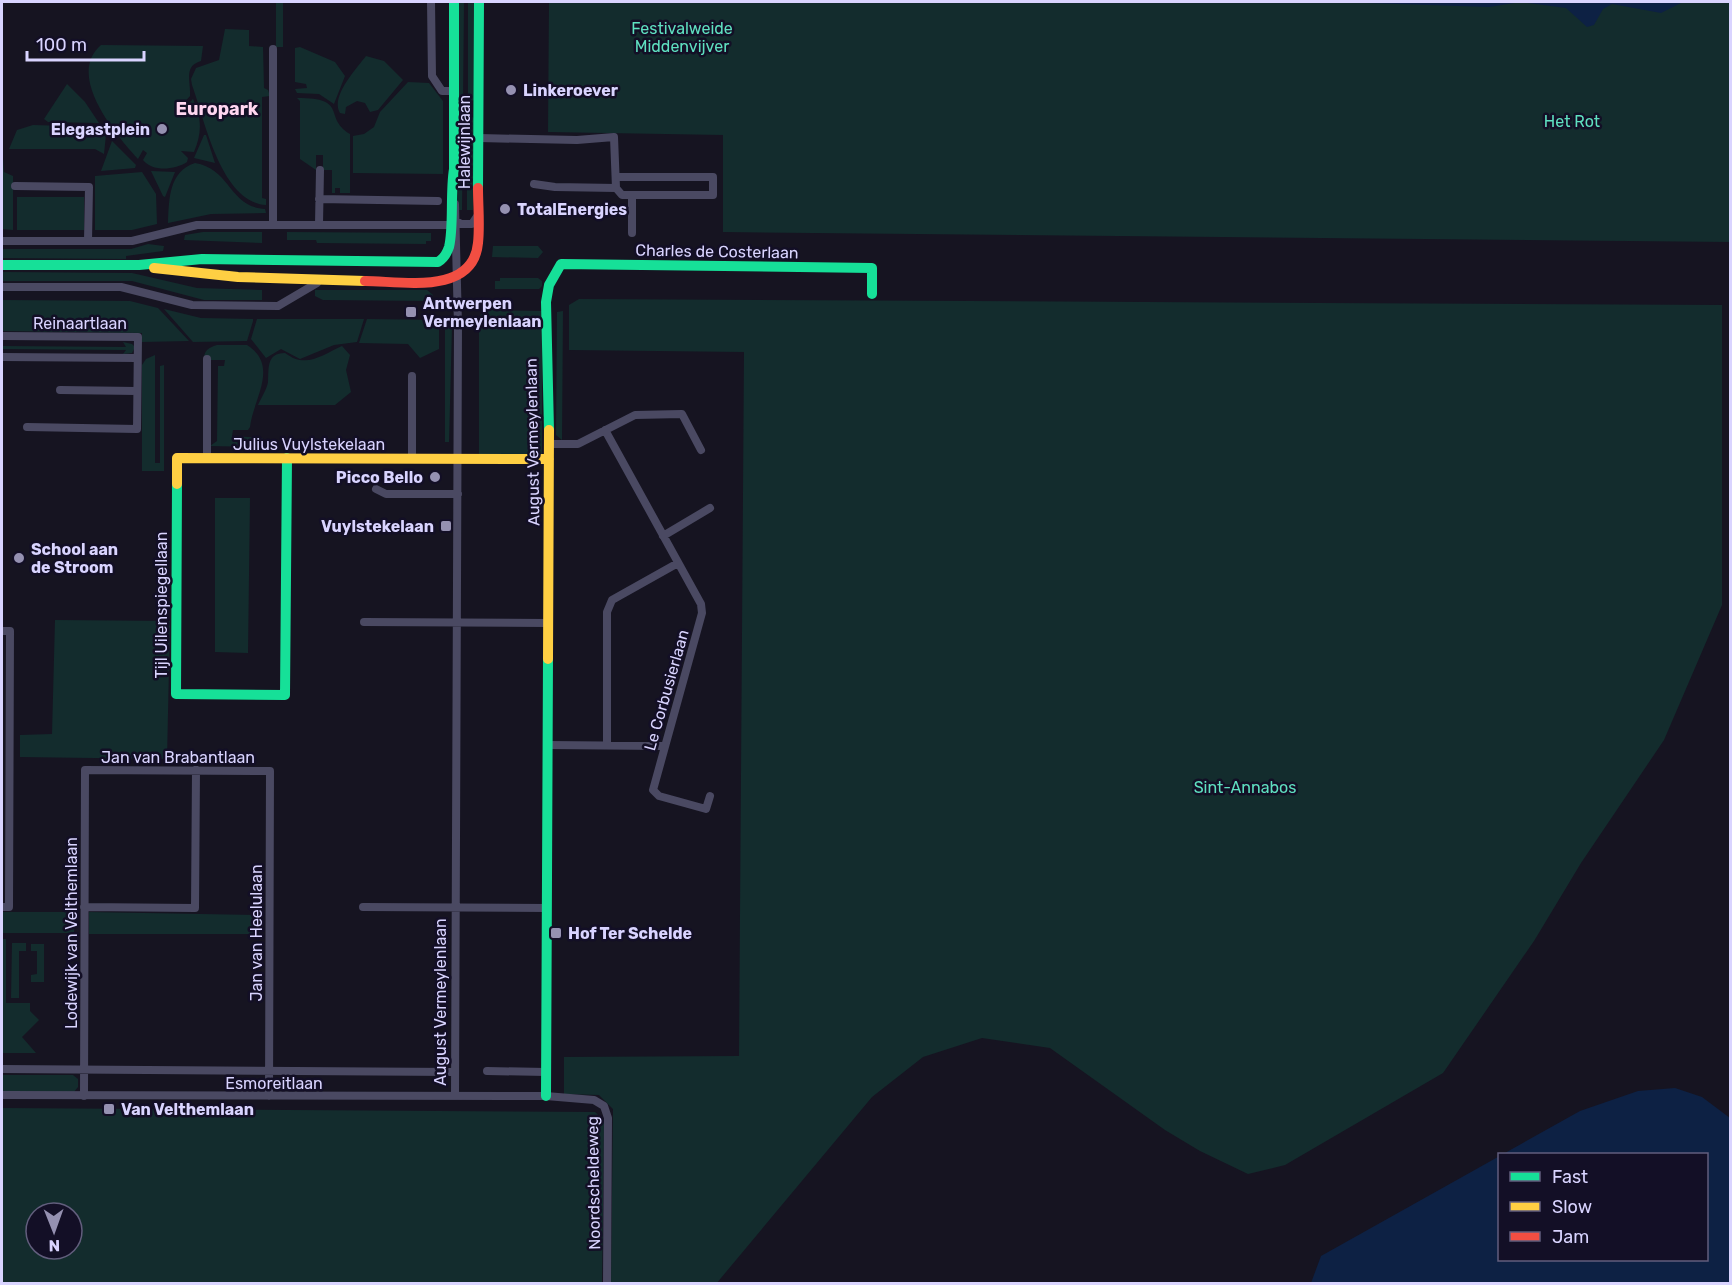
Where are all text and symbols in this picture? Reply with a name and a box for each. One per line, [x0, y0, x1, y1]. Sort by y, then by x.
park label: Festivalweide Middenvijver [631, 19, 733, 56]
scale bar [27, 24, 144, 62]
text: 100 m [36, 34, 87, 56]
place label: Linkeroever [523, 81, 619, 100]
marker: Linkeroever [504, 83, 518, 97]
street label: Halewijnlaan [455, 95, 474, 189]
district label: Europark [176, 98, 259, 120]
park label: Het Rot [1544, 112, 1600, 131]
place label: Elegastplein [51, 120, 150, 139]
marker: Elegastplein [155, 122, 169, 136]
place label: TotalEnergies [517, 200, 627, 219]
marker: TotalEnergies [498, 202, 512, 216]
street label: Charles de Costerlaan [635, 241, 799, 262]
place label: Antwerpen Vermeylenlaan [423, 294, 541, 331]
marker: Antwerpen Vermeylenlaan [404, 305, 418, 319]
street label: Reinaartlaan [33, 314, 127, 333]
street label: August Vermeylenlaan [522, 358, 543, 526]
street label: Julius Vuylstekelaan [233, 435, 385, 454]
place label: Picco Bello [336, 468, 423, 487]
marker: Picco Bello [428, 470, 442, 484]
place label: Vuylstekelaan [321, 517, 434, 536]
marker: Vuylstekelaan [439, 519, 453, 533]
street label: Tijl Uilenspiegellaan [152, 532, 171, 678]
place label: School aan de Stroom [31, 540, 118, 577]
marker: School aan de Stroom [12, 551, 26, 565]
street label: Le Corbusierlaan [640, 627, 693, 753]
street label: Jan van Brabantlaan [101, 748, 255, 767]
park label: Sint-Annabos [1194, 778, 1296, 797]
street label: Lodewijk van Velthemlaan [62, 837, 81, 1029]
street label: Jan van Heelulaan [247, 864, 266, 1002]
street label: August Vermeylenlaan [431, 918, 450, 1086]
place label: Hof Ter Schelde [568, 924, 692, 943]
marker: Hof Ter Schelde [549, 926, 563, 940]
street label: Esmoreitlaan [225, 1074, 323, 1093]
place label: Van Velthemlaan [121, 1100, 254, 1119]
marker: Van Velthemlaan [102, 1102, 116, 1116]
street label: Noordscheldeweg [583, 1116, 604, 1250]
legend [1498, 1153, 1708, 1261]
text: Fast [1552, 1166, 1588, 1188]
text: Slow [1552, 1196, 1592, 1218]
north arrow [24, 1201, 84, 1261]
text: Jam [1552, 1226, 1589, 1248]
text: N [48, 1236, 60, 1255]

